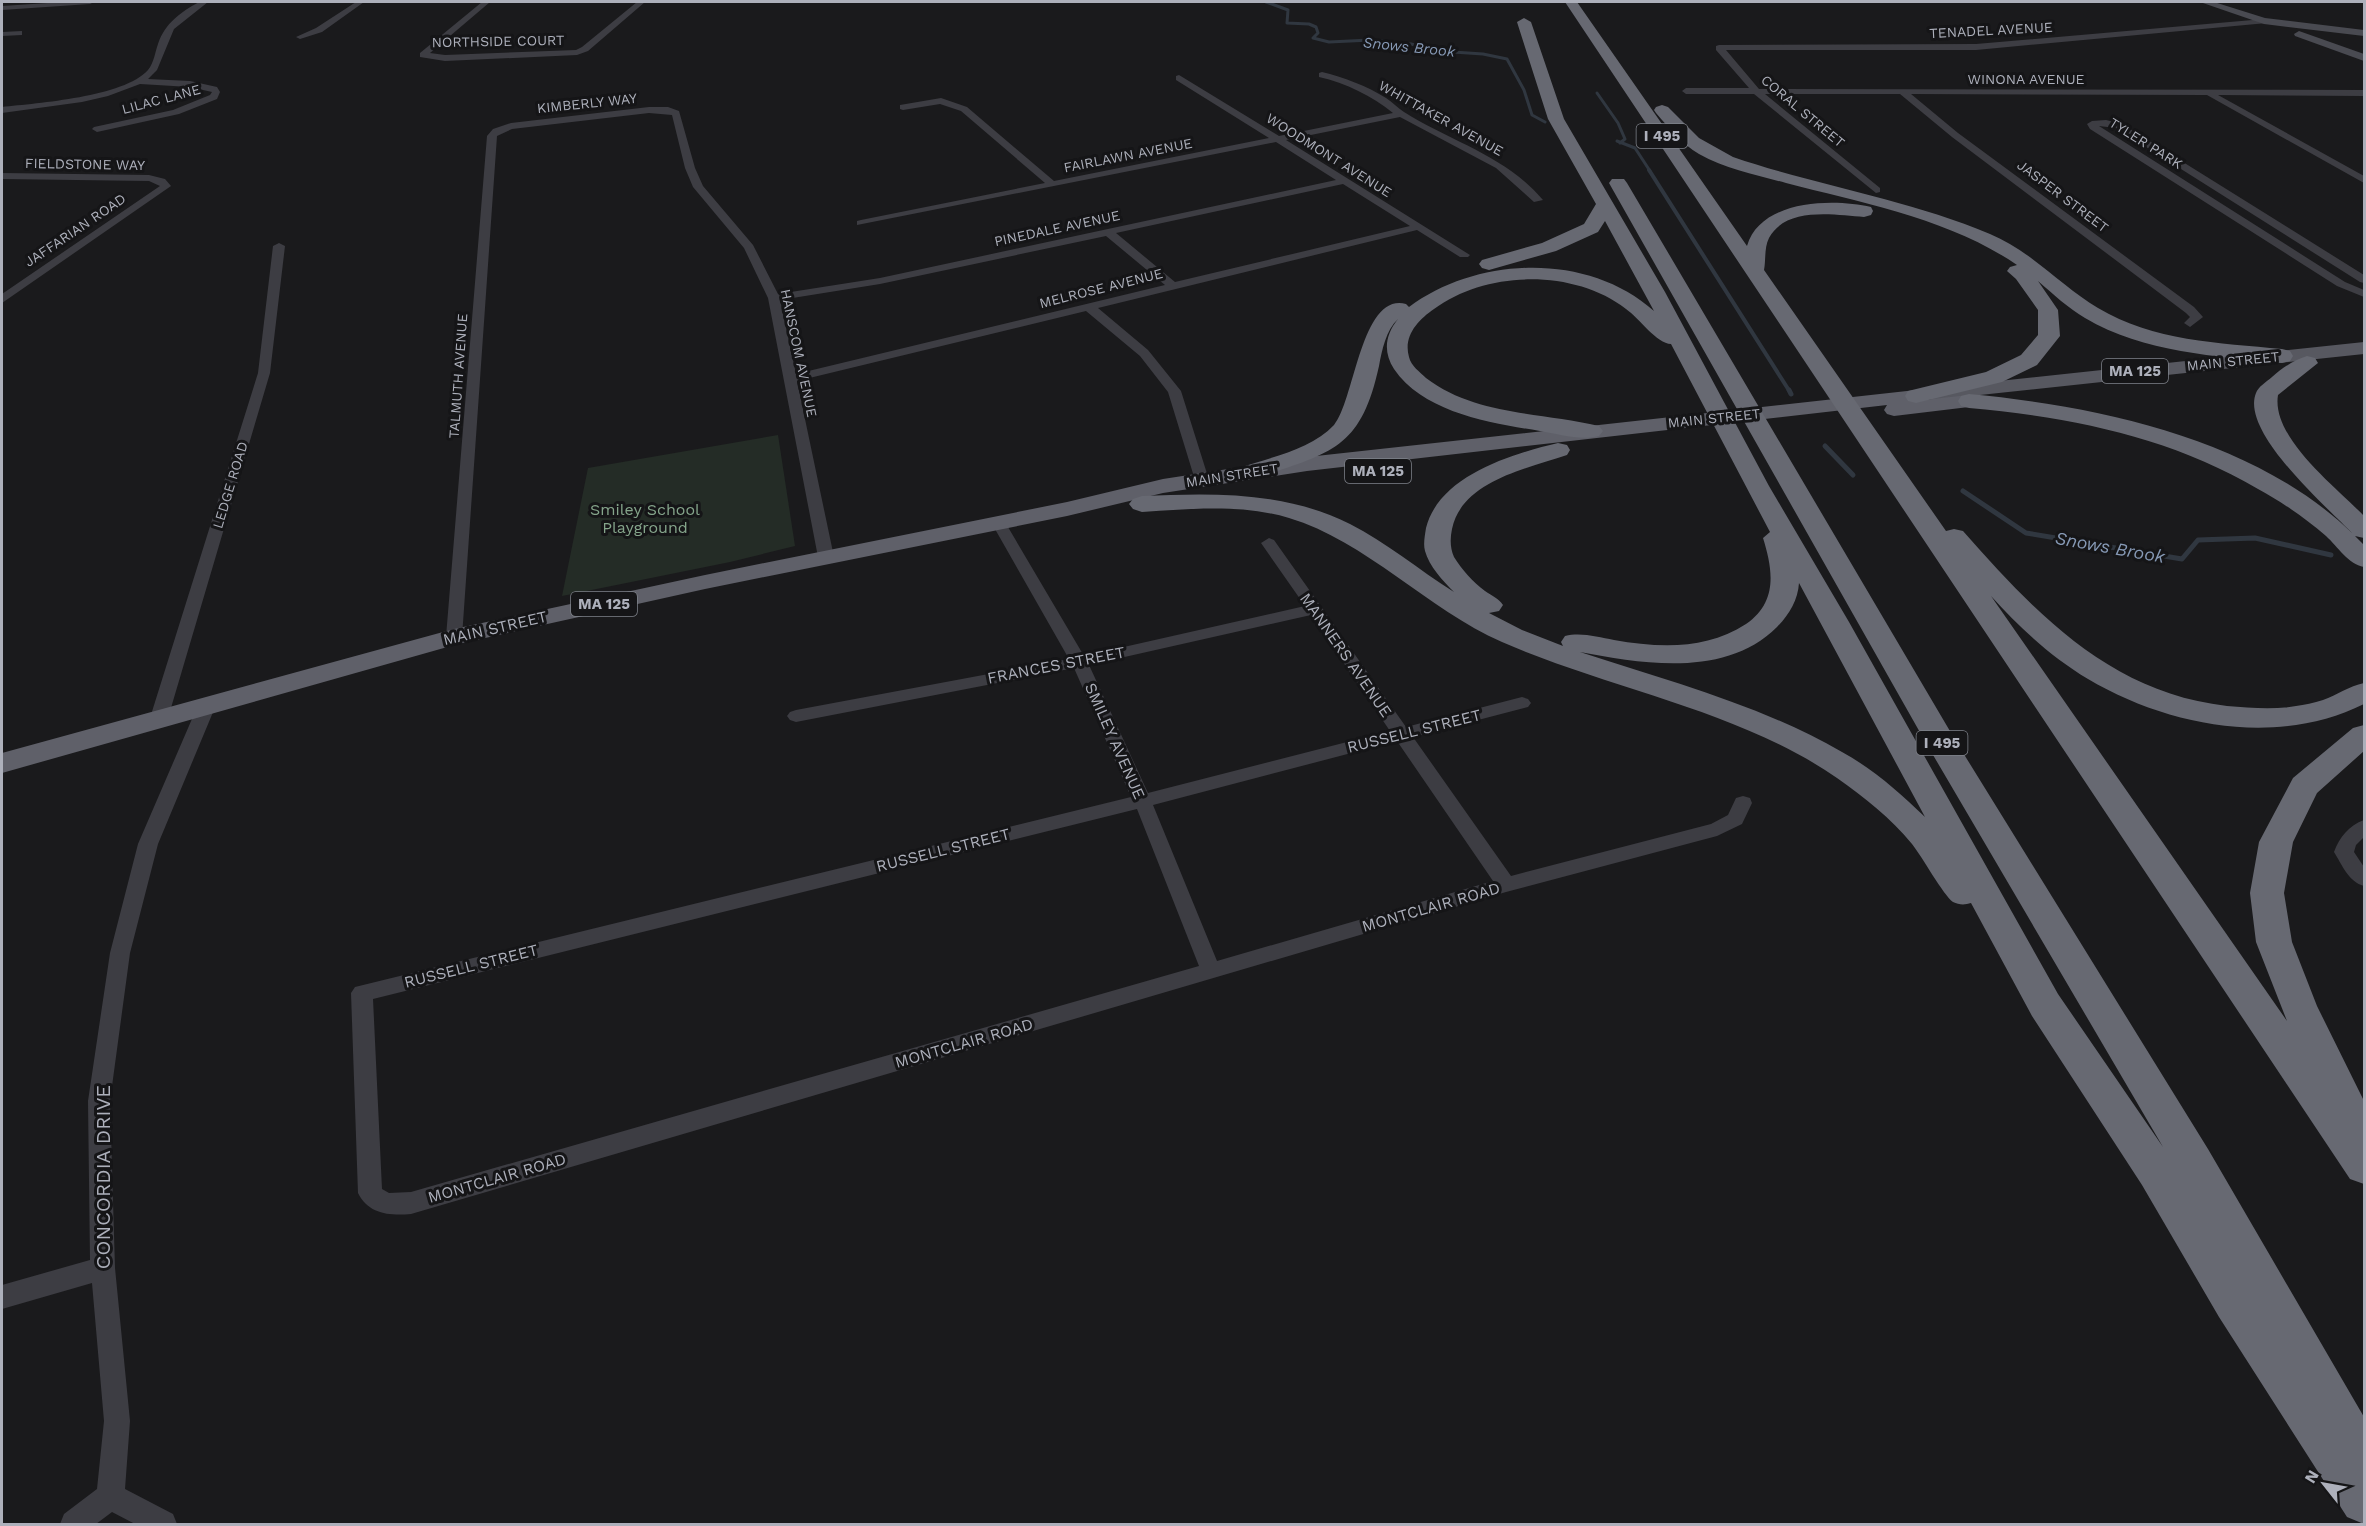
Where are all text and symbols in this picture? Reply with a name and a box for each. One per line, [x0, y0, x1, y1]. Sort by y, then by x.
street label: TENADEL AVENUE [1929, 19, 2053, 41]
street label: NORTHSIDE COURT [431, 32, 565, 50]
water label: Snows Brook [1362, 33, 1457, 61]
street label: CORAL STREET [1758, 71, 1848, 151]
street label: WINONA AVENUE [1967, 71, 2085, 87]
street label: WHITTAKER AVENUE [1376, 77, 1506, 159]
street label: LILAC LANE [120, 81, 202, 117]
street label: KIMBERLY WAY [536, 90, 638, 116]
street label: WOODMONT AVENUE [1263, 110, 1395, 200]
street label: TYLER PARK [2106, 114, 2186, 172]
road number: I 495 [1636, 124, 1688, 148]
street label: FAIRLAWN AVENUE [1062, 135, 1194, 175]
street label: FIELDSTONE WAY [25, 155, 145, 173]
street label: JASPER STREET [2014, 157, 2112, 236]
street label: JAFFARIAN ROAD [21, 190, 129, 270]
street label: PINEDALE AVENUE [993, 207, 1121, 249]
street label: MELROSE AVENUE [1038, 265, 1164, 311]
street label: HANSCOM AVENUE [778, 287, 820, 419]
street label: TALMUTH AVENUE [446, 313, 470, 439]
street label: MAIN STREET [2186, 348, 2281, 374]
road number: MA 125 [2102, 359, 2168, 383]
street label: MAIN STREET [1667, 405, 1762, 431]
street label: LEDGE ROAD [209, 440, 251, 530]
road number: MA 125 [1345, 459, 1411, 483]
street label: MAIN STREET [1185, 460, 1280, 490]
park label: Smiley School Playground [590, 500, 700, 537]
water label: Snows Brook [2053, 527, 2168, 567]
street label: MANNERS AVENUE [1296, 589, 1396, 721]
road number: MA 125 [571, 592, 637, 616]
street label: MAIN STREET [441, 607, 549, 649]
street label: FRANCES STREET [986, 642, 1127, 688]
street label: SMILEY AVENUE [1081, 680, 1149, 802]
street label: RUSSELL STREET [1345, 705, 1483, 757]
road number: I 495 [1916, 731, 1968, 755]
street label: RUSSELL STREET [874, 824, 1012, 876]
street label: MONTCLAIR ROAD [1360, 878, 1502, 936]
street label: RUSSELL STREET [402, 940, 540, 992]
street label: MONTCLAIR ROAD [893, 1014, 1035, 1072]
street label: CONCORDIA DRIVE [91, 1085, 115, 1269]
street label: MONTCLAIR ROAD [426, 1149, 568, 1207]
north arrow [2294, 1454, 2354, 1514]
text: N [2300, 1467, 2323, 1487]

